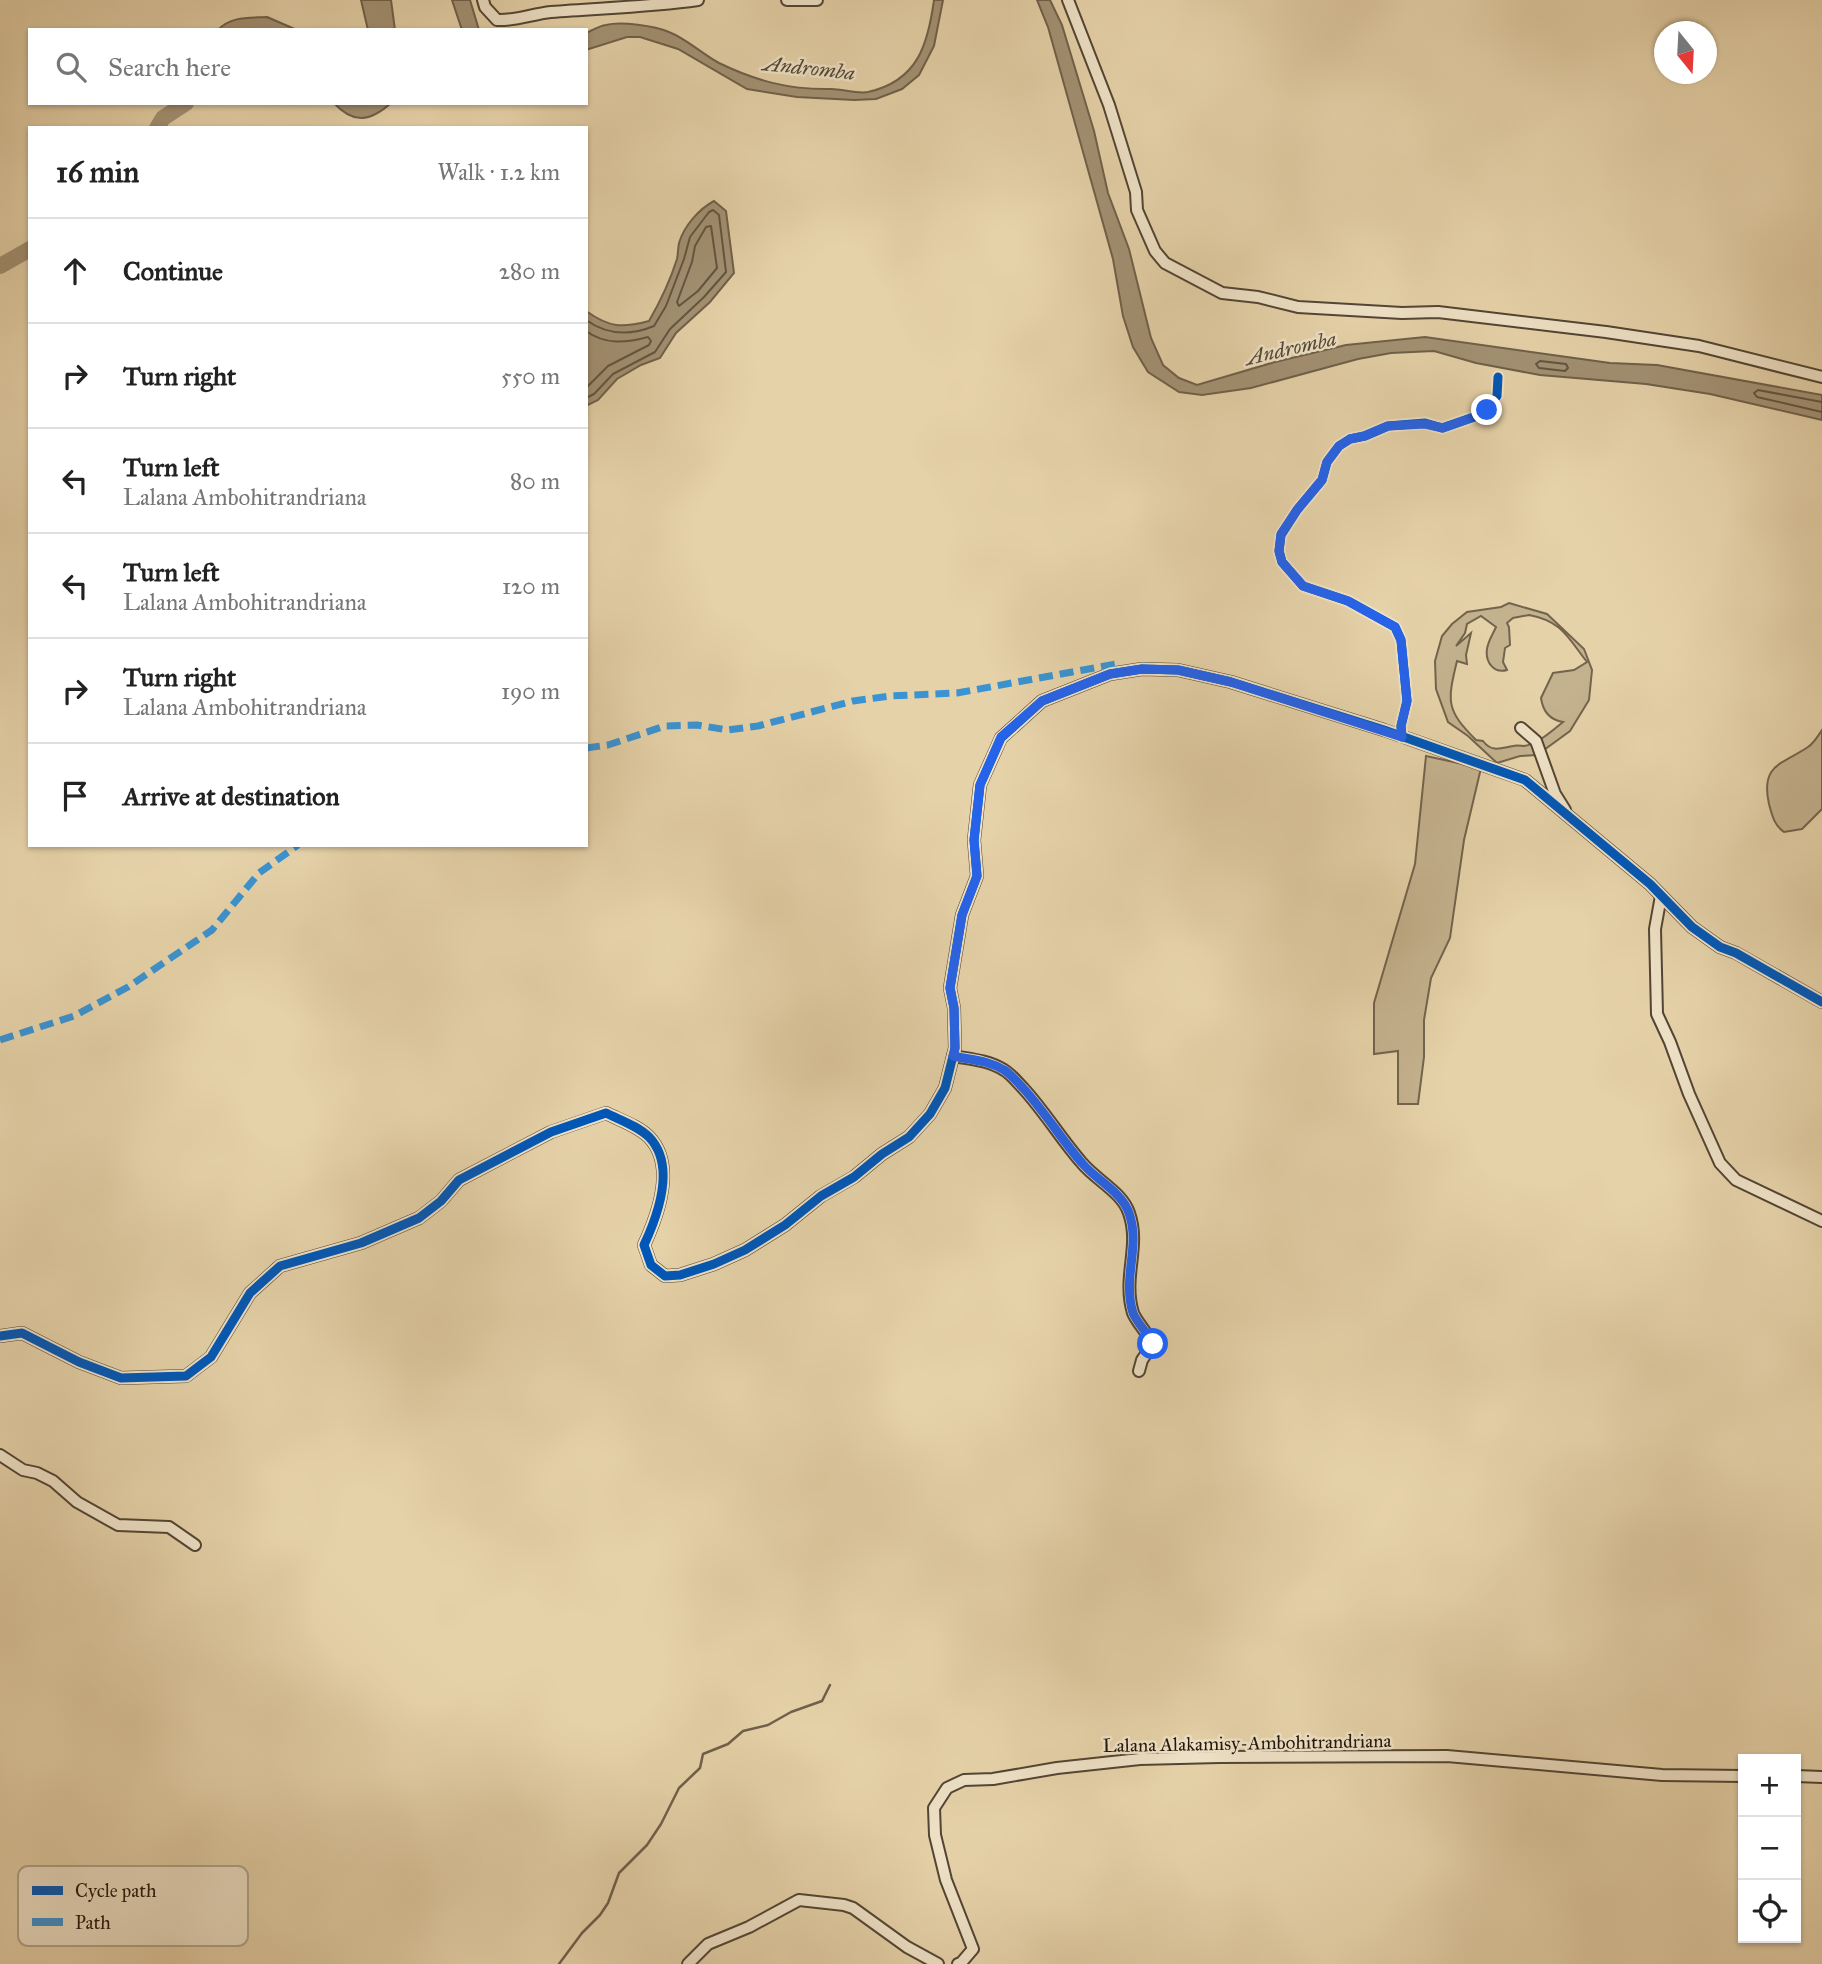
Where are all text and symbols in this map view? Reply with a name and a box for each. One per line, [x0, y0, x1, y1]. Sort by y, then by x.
north arrow [1654, 21, 1717, 84]
search box [28, 28, 588, 105]
icon: search [52, 48, 90, 86]
water label: Andromba [760, 50, 856, 86]
text: Search here [108, 51, 231, 83]
text: 16 min [56, 154, 139, 190]
text: Walk · 1.2 km [438, 158, 560, 186]
icon: ahead [56, 252, 94, 290]
text: Continue [123, 255, 223, 287]
text: 280 m [499, 257, 560, 285]
water label: Andromba [1241, 325, 1339, 371]
icon: right [56, 357, 94, 395]
text: Turn right [123, 360, 236, 392]
text: 550 m [501, 362, 560, 390]
route end [1471, 394, 1502, 425]
text: Turn left [123, 451, 219, 483]
icon: left [56, 462, 94, 500]
text: 80 m [510, 467, 560, 495]
text: Lalana Ambohitrandriana [123, 483, 367, 511]
text: Turn left [123, 556, 219, 588]
icon: left [56, 567, 94, 605]
text: 120 m [502, 572, 560, 600]
text: Lalana Ambohitrandriana [123, 588, 367, 616]
text: Turn right [123, 661, 236, 693]
icon: right [56, 672, 94, 710]
text: 190 m [501, 677, 560, 705]
text: Lalana Ambohitrandriana [123, 693, 367, 721]
icon: arrive [56, 777, 94, 815]
text: Arrive at destination [123, 780, 340, 812]
route start [1137, 1328, 1168, 1359]
street label: Lalana Alakamisy-Ambohitrandriana [1102, 1729, 1393, 1757]
map controls [1738, 1754, 1801, 1943]
button: + [1738, 1754, 1801, 1817]
button: − [1738, 1817, 1801, 1880]
legend [18, 1866, 248, 1946]
text: Cycle path [75, 1879, 157, 1902]
button: locate [1738, 1880, 1801, 1943]
text: Path [75, 1911, 111, 1934]

